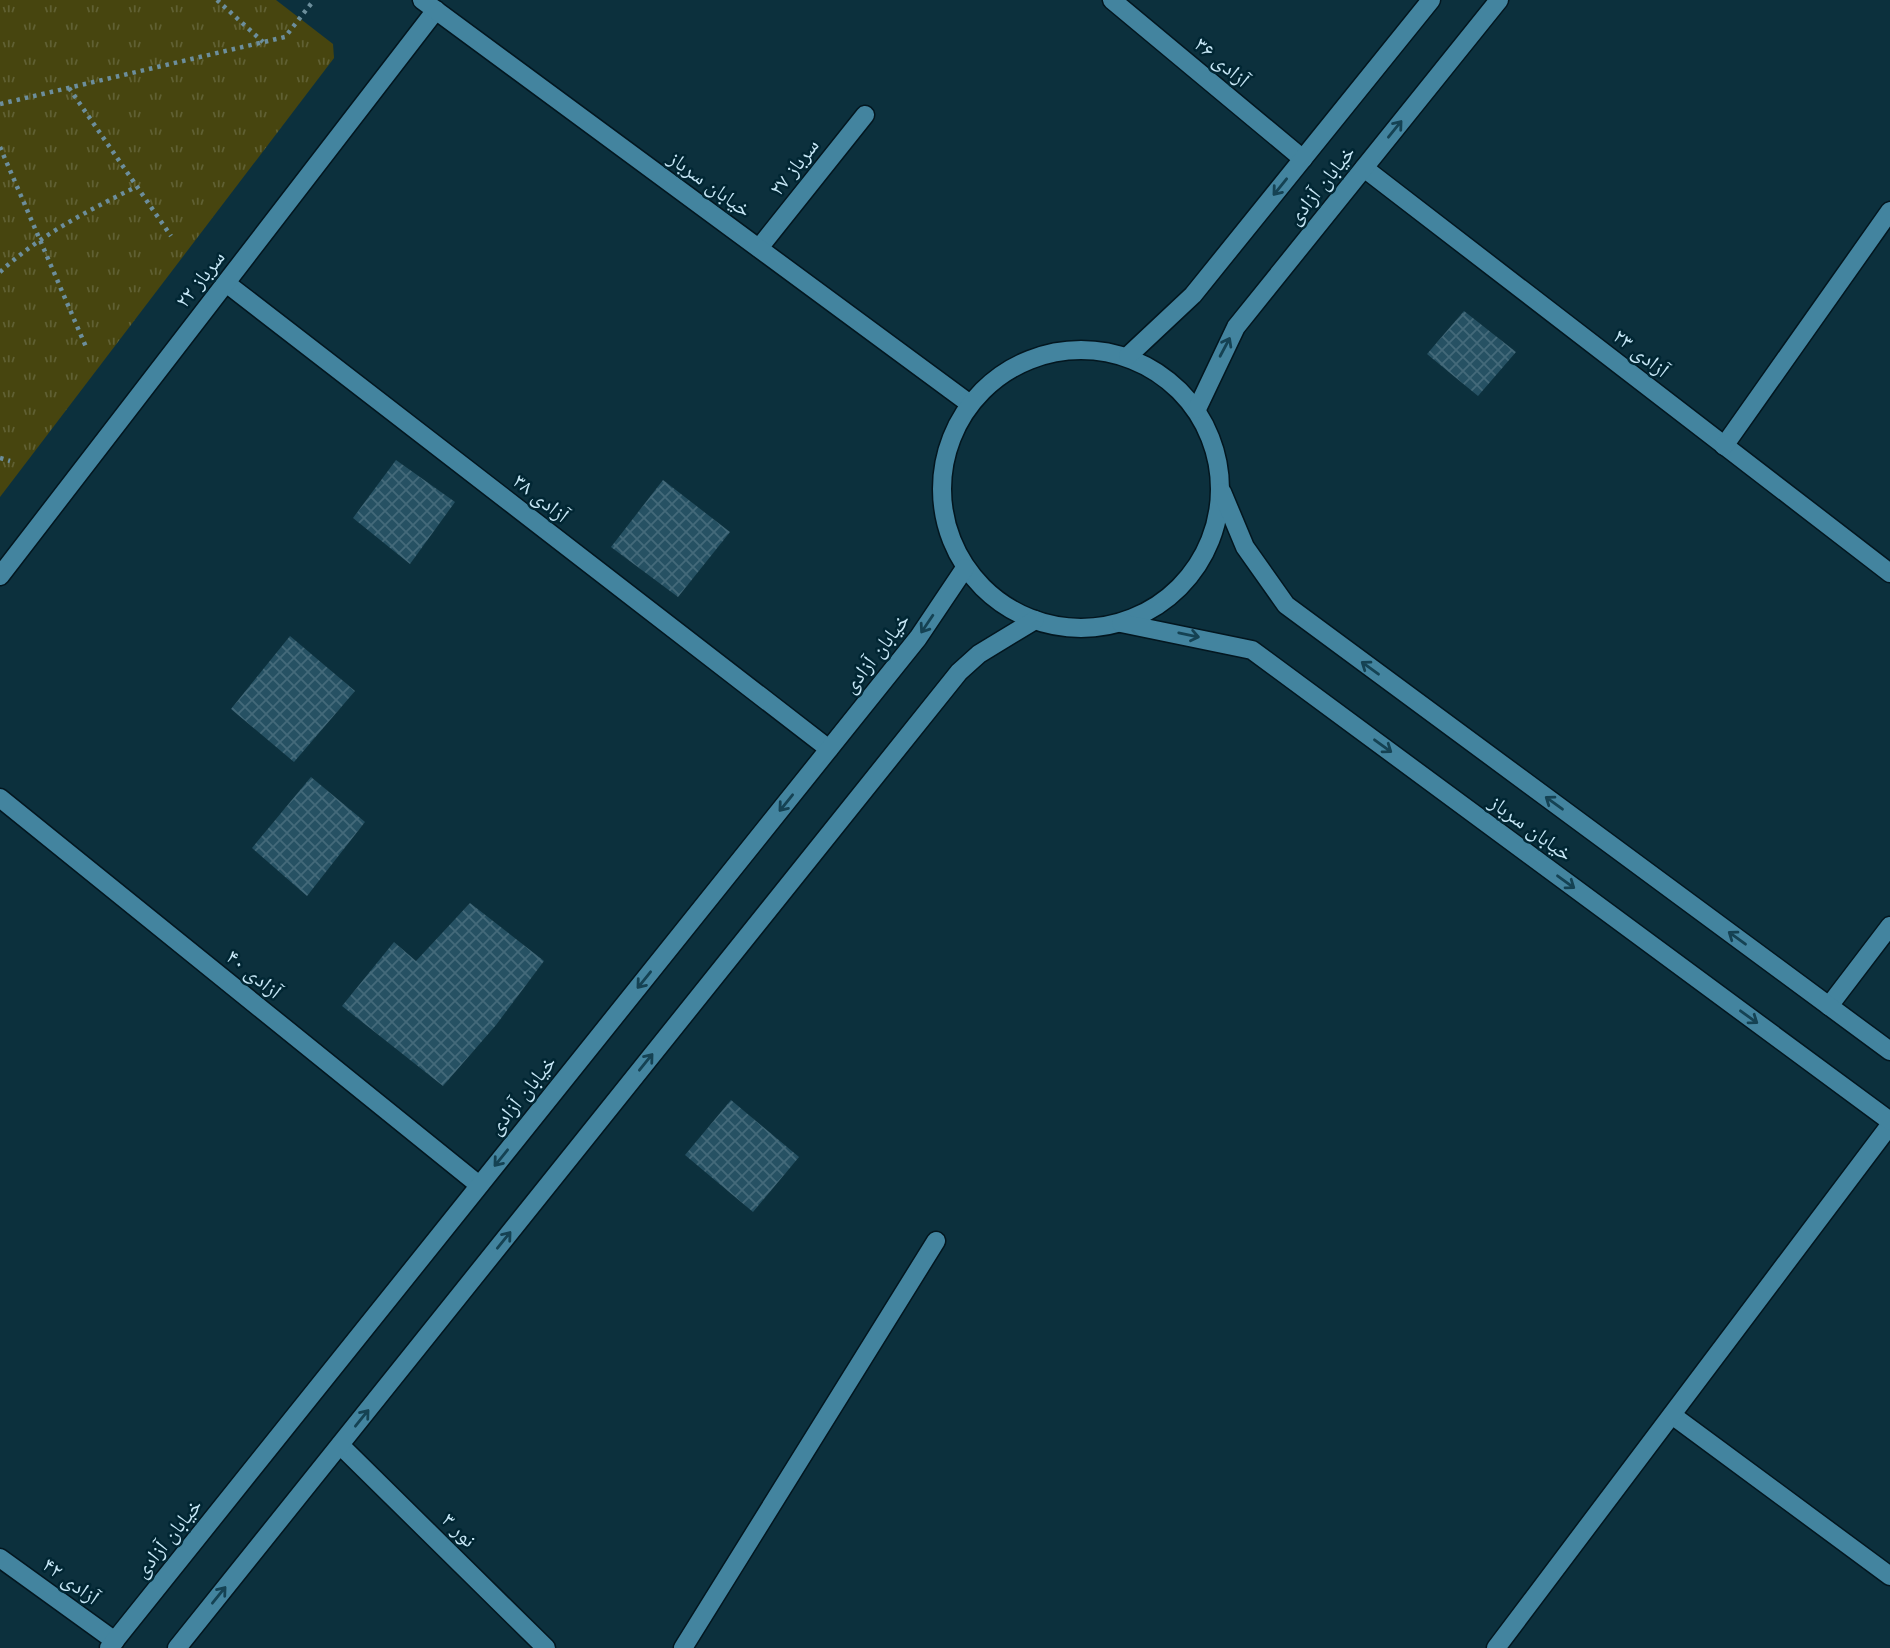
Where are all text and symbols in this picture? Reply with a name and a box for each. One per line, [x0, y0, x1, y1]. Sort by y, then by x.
street label: آزادی ۳۶ [1190, 31, 1256, 92]
one-way arrow [1388, 121, 1403, 139]
street label: سرباز ۲۷ [763, 132, 823, 200]
street label: خیابان آزادی [1280, 139, 1360, 229]
street label: خیابان سرباز [663, 144, 757, 222]
one-way arrow [1273, 177, 1288, 195]
street label: سرباز ۲۲ [169, 244, 229, 312]
street label: آزادی ۲۳ [1608, 322, 1675, 383]
one-way arrow [1218, 337, 1232, 357]
street label: آزادی ۳۸ [508, 467, 575, 528]
street label: خیابان آزادی [836, 607, 915, 698]
one-way arrow [920, 614, 934, 634]
one-way arrow [1177, 629, 1200, 643]
one-way arrow [1362, 660, 1380, 675]
one-way arrow [1373, 739, 1391, 754]
street label: خیابان سرباز [1484, 788, 1578, 866]
one-way arrow [778, 793, 794, 811]
one-way arrow [1545, 795, 1563, 810]
one-way arrow [1556, 874, 1574, 889]
one-way arrow [1727, 931, 1746, 946]
street label: آزادی ۴۰ [222, 943, 288, 1004]
one-way arrow [636, 971, 651, 989]
one-way arrow [1739, 1009, 1758, 1024]
street label: خیابان آزادی [481, 1049, 561, 1139]
one-way arrow [639, 1054, 654, 1072]
one-way arrow [494, 1148, 509, 1166]
one-way arrow [496, 1231, 512, 1249]
one-way arrow [354, 1409, 370, 1427]
street label: خیابان آزادی [127, 1492, 207, 1582]
street label: نور ۳ [438, 1506, 483, 1551]
street label: آزادی ۴۲ [38, 1551, 106, 1610]
one-way arrow [212, 1586, 227, 1604]

